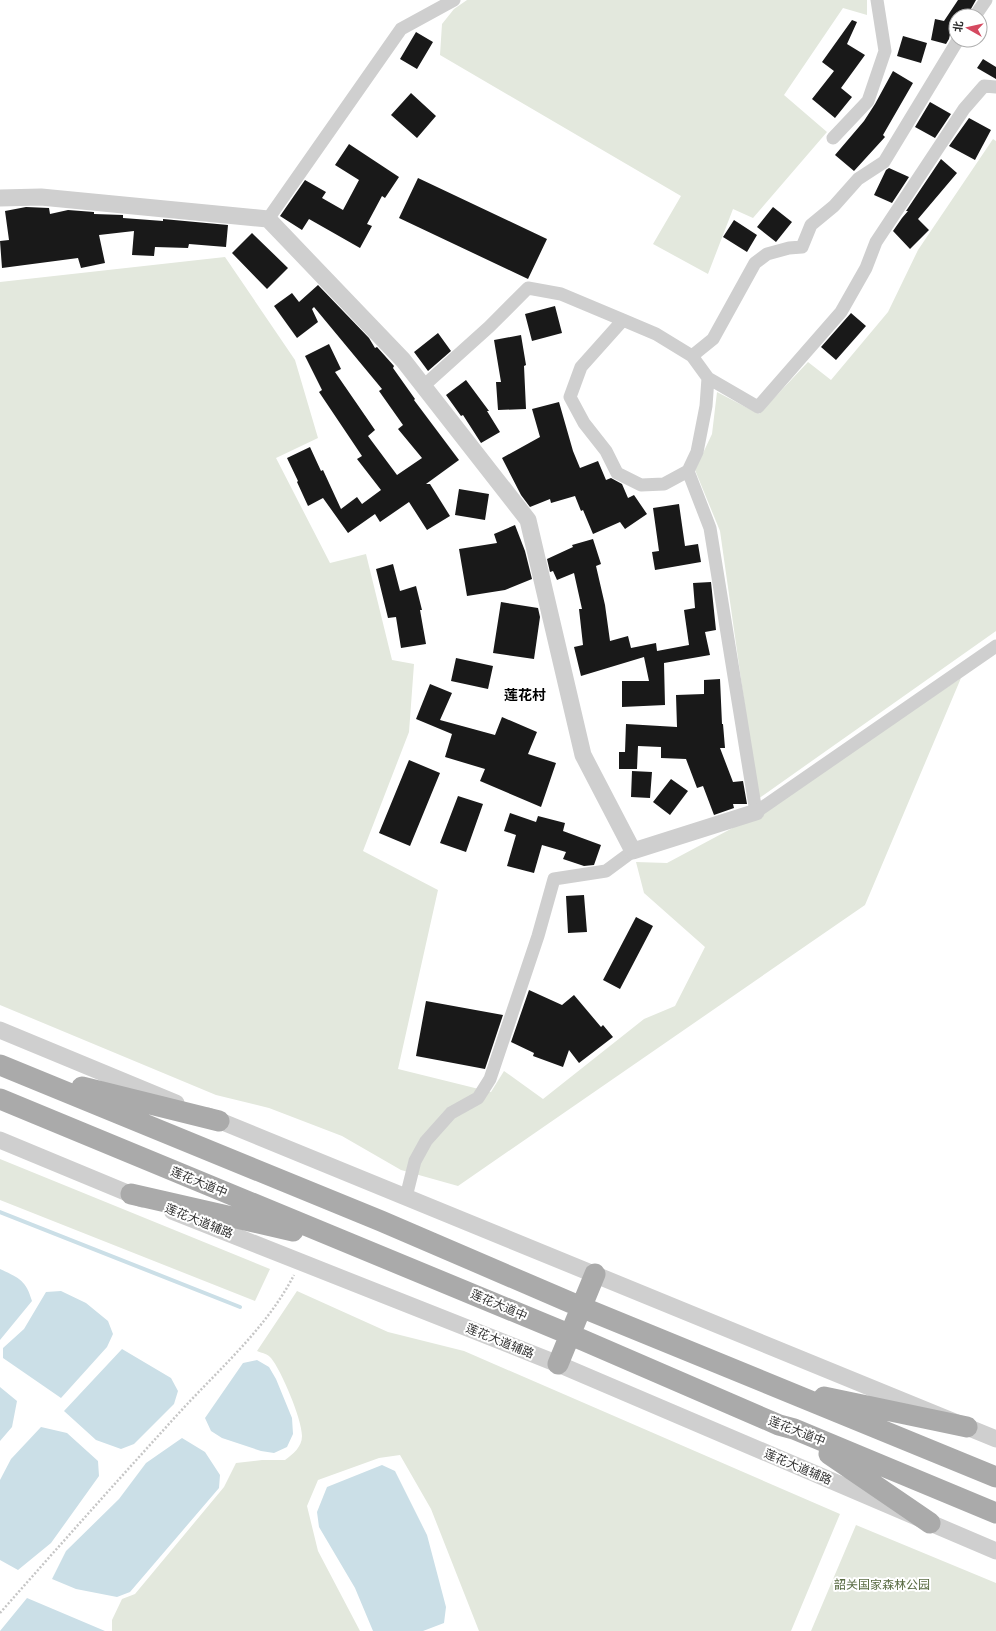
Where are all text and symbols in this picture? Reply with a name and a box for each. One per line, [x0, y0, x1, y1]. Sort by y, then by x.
north arrow [948, 8, 988, 48]
text: 北 [951, 20, 965, 33]
district label: 莲花村 [504, 687, 546, 703]
street label: 莲花大道中 [169, 1164, 229, 1200]
street label: 莲花大道辅路 [163, 1201, 235, 1241]
street label: 莲花大道中 [469, 1287, 529, 1323]
street label: 莲花大道辅路 [464, 1321, 536, 1361]
street label: 莲花大道中 [766, 1414, 828, 1448]
street label: 莲花大道辅路 [762, 1446, 834, 1488]
park label: 韶关国家森林公园 [834, 1578, 930, 1592]

